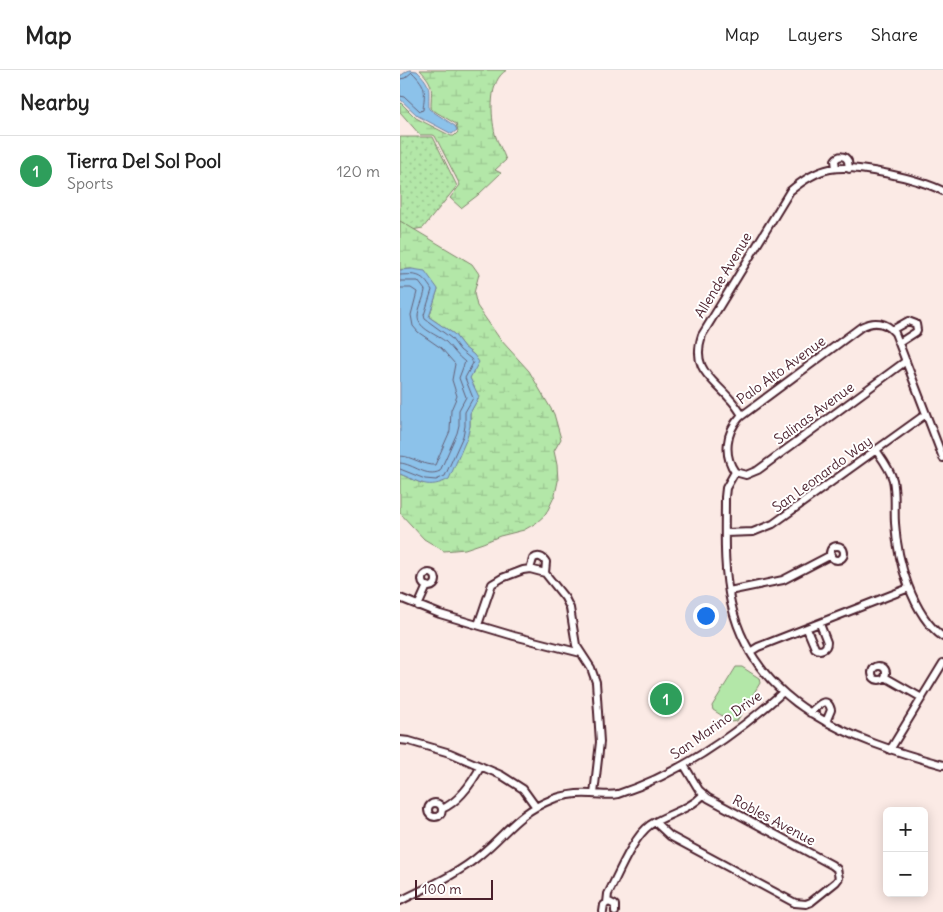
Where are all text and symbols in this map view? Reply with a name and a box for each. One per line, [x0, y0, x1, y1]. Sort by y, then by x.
text: Map [25, 20, 72, 50]
text: Map [724, 23, 759, 46]
text: Layers [787, 23, 843, 46]
text: Share [871, 23, 918, 46]
text: Nearby [20, 89, 90, 116]
text: Tierra Del Sol Pool [67, 149, 221, 173]
text: 1 [33, 161, 39, 181]
text: 120 m [337, 161, 380, 181]
text: Sports [67, 173, 113, 193]
street label: Allende Avenue [690, 229, 756, 321]
street label: Palo Alto Avenue [733, 332, 829, 408]
street label: Salinas Avenue [770, 378, 858, 448]
street label: San Leonardo Way [769, 432, 875, 516]
your location [693, 603, 719, 629]
pin: 1 [650, 680, 682, 718]
street label: San Marino Drive [667, 687, 765, 763]
street label: Robles Avenue [729, 791, 819, 849]
map controls [883, 807, 928, 897]
button: + [883, 807, 928, 852]
button: − [883, 852, 928, 897]
scale bar [415, 877, 492, 900]
text: 100 m [422, 880, 462, 898]

